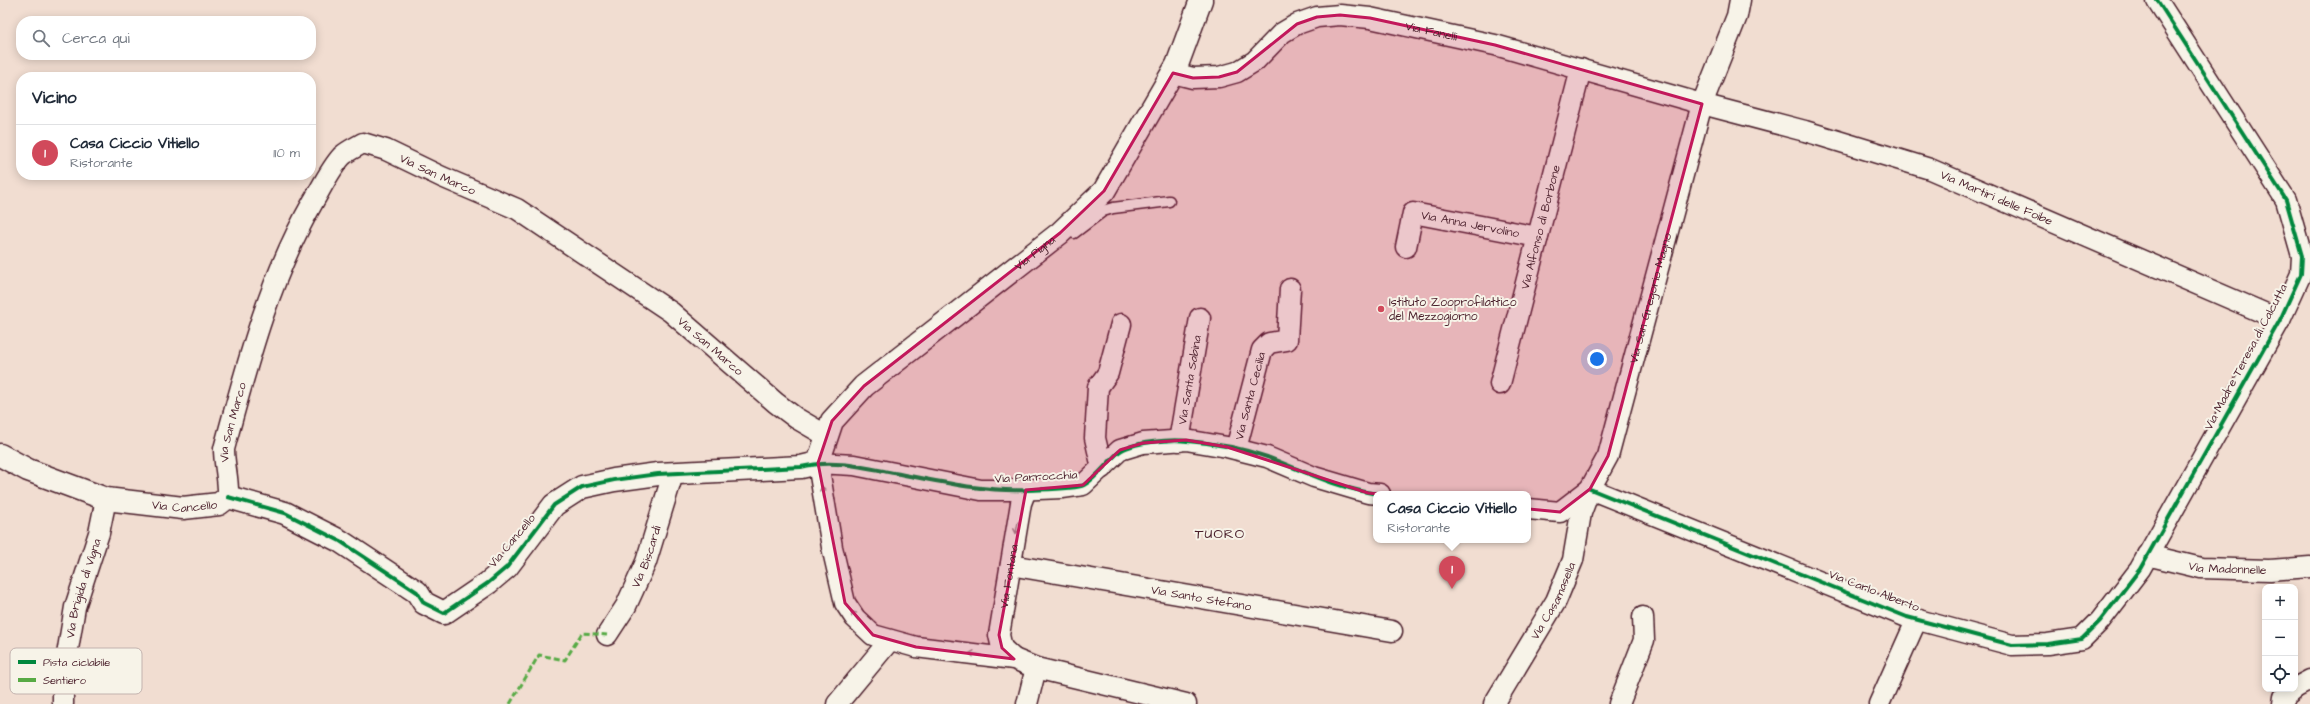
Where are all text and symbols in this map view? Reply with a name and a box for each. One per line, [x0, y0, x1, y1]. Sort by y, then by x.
search box [16, 16, 316, 60]
street label: Via Fanelli [1404, 17, 1459, 45]
icon: search [30, 27, 52, 49]
text: Cerca qui [62, 28, 130, 49]
text: Vicino [32, 86, 77, 110]
text: Casa Ciccio Vitiello [70, 133, 199, 154]
text: 1 [44, 144, 46, 162]
text: 110 m [273, 144, 300, 162]
street label: Via San Marco [397, 149, 479, 199]
text: Ristorante [70, 154, 133, 172]
street label: Via Alfonso di Borbone [1516, 163, 1565, 291]
street label: Via Martiri delle Foibe [1938, 166, 2056, 230]
street label: Via Anna Jervolino [1420, 206, 1521, 242]
street label: Via Pigna [1011, 231, 1059, 274]
street label: Via San Gregorio Magno [1625, 231, 1676, 365]
street label: Via Madre Teresa di Calcutta [2200, 281, 2292, 433]
place label: Istituto Zooprofilattico del Mezzogiorno [1389, 294, 1517, 326]
marker: Istituto Zooprofilattico del Mezzogiorno [1376, 304, 1386, 314]
street label: Via San Marco [674, 313, 747, 380]
street label: Via Santa Sabina [1173, 334, 1205, 426]
your location [1587, 349, 1607, 369]
street label: Via Santa Cecilia [1230, 350, 1270, 442]
street label: Via San Marco [215, 380, 250, 463]
street label: Via Parrocchia [994, 466, 1078, 488]
one-way arrow [819, 486, 827, 499]
popup [1373, 491, 1531, 543]
street label: Via Cancello [151, 496, 218, 517]
text: Casa Ciccio Vitiello [1387, 498, 1517, 519]
street label: Via Cancello [484, 510, 540, 572]
text: Ristorante [1387, 519, 1450, 537]
one-way arrow [1013, 521, 1021, 534]
street label: Via Biscardi [627, 524, 665, 591]
district label: TUORO [1195, 524, 1245, 544]
street label: Via Brigida di Vigna [61, 536, 105, 639]
street label: Via Fontana [995, 543, 1022, 610]
pin: 1 [1439, 556, 1465, 589]
street label: Via Madonnelle [2187, 557, 2267, 578]
street label: Via Casamasella [1526, 560, 1580, 643]
street label: Via Carlo Alberto [1826, 566, 1922, 616]
street label: Via Santo Stefano [1150, 581, 1253, 615]
map controls [2262, 584, 2298, 692]
button: + [2262, 584, 2298, 620]
one-way arrow [850, 611, 859, 622]
button: − [2262, 620, 2298, 656]
legend [10, 648, 142, 694]
one-way arrow [969, 651, 982, 658]
text: Pista ciclabile [43, 655, 110, 670]
button: locate [2262, 656, 2298, 692]
text: Sentiero [43, 673, 87, 688]

